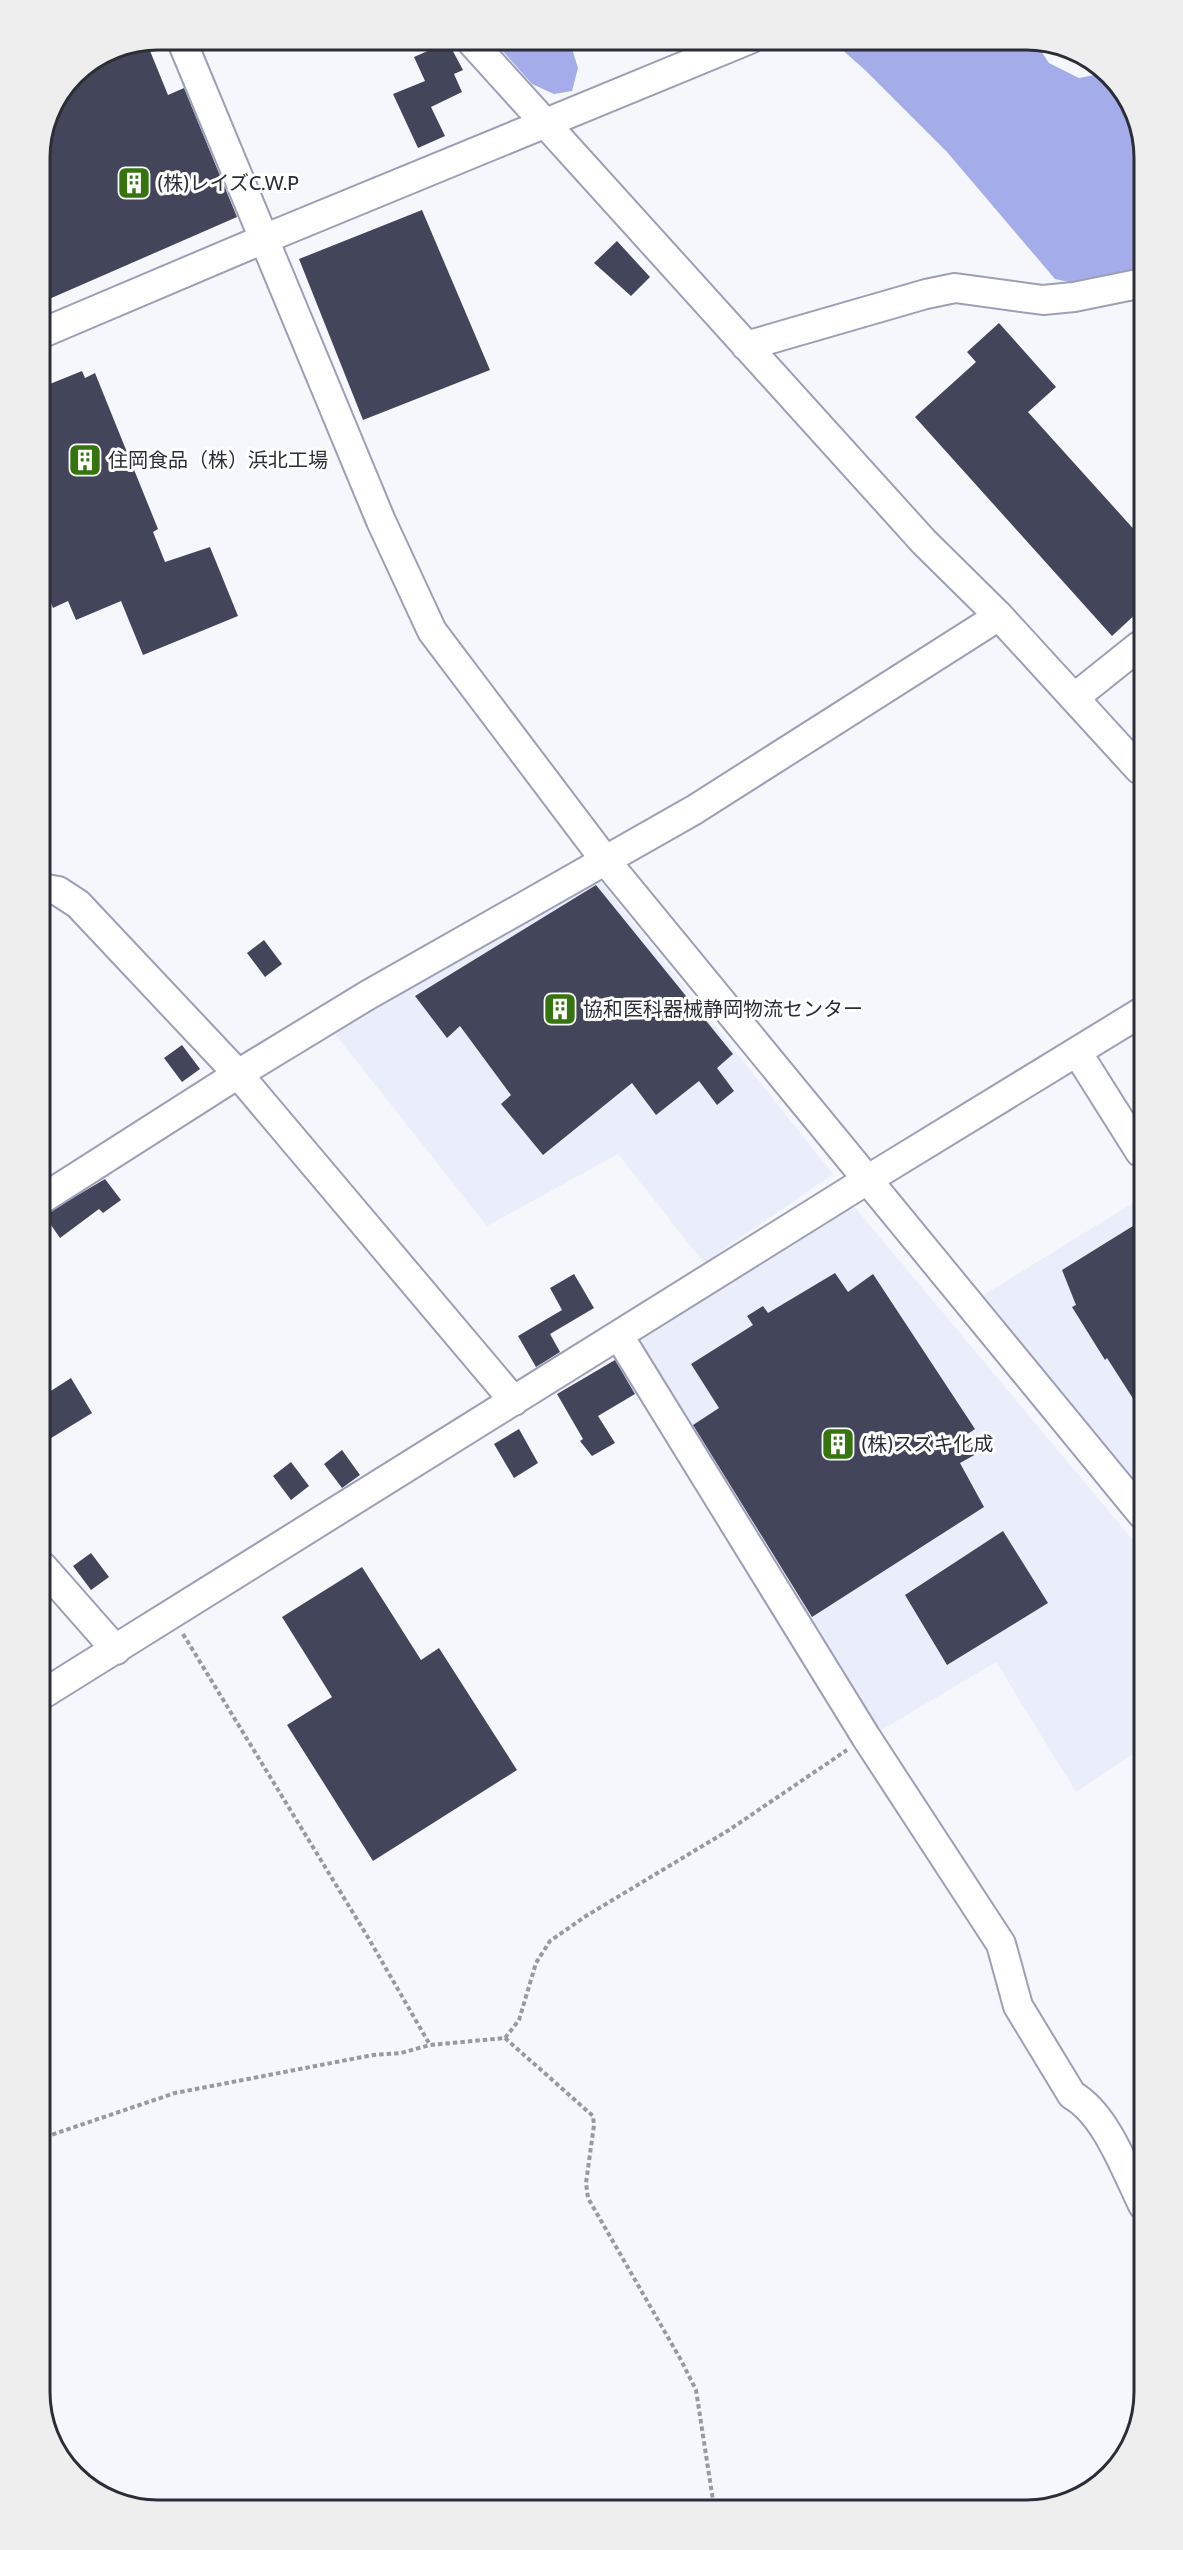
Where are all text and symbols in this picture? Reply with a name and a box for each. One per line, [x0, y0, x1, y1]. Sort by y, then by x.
building icon: (株)レイズC.W.P [116, 165, 152, 201]
place label: (株)レイズC.W.P [157, 171, 299, 195]
building icon: 住岡食品（株）浜北工場 [67, 442, 103, 478]
place label: 住岡食品（株）浜北工場 [108, 448, 328, 472]
building icon: 協和医科器械静岡物流センター [542, 991, 578, 1027]
place label: 協和医科器械静岡物流センター [583, 997, 863, 1021]
building icon: (株)スズキ化成 [820, 1426, 856, 1462]
place label: (株)スズキ化成 [861, 1432, 994, 1456]

